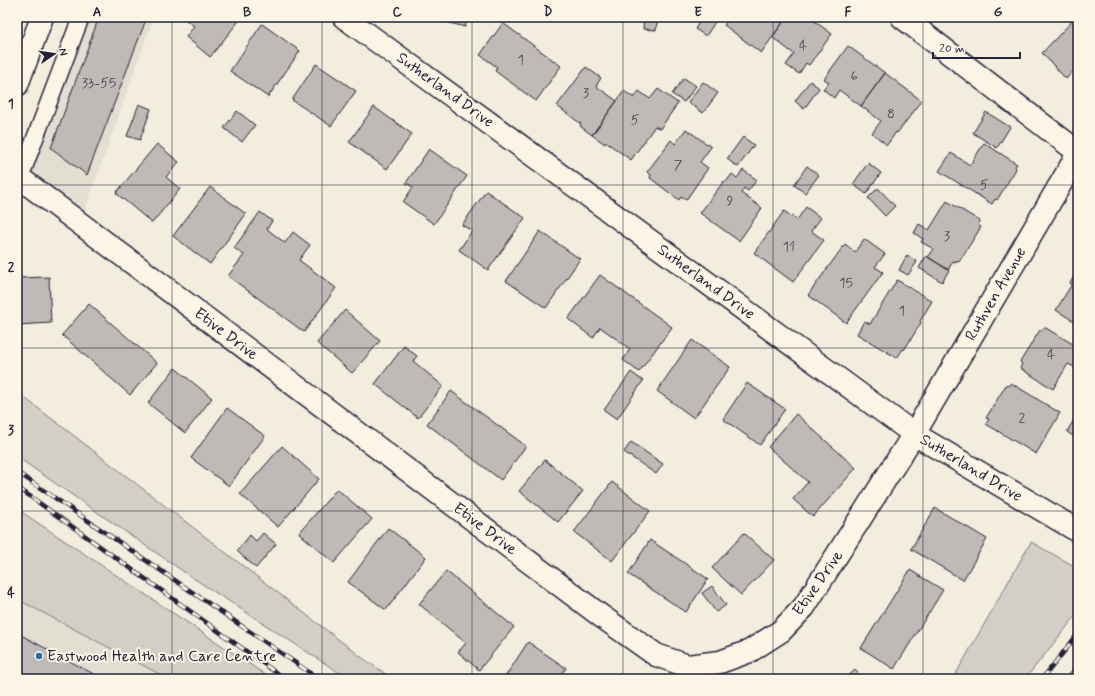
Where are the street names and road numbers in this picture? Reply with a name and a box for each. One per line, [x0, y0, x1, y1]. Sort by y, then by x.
street label: Sutherland Drive [392, 47, 498, 133]
street label: Sutherland Drive [653, 239, 759, 325]
street label: Ruthven Avenue [961, 243, 1031, 345]
street label: Etive Drive [190, 303, 263, 365]
street label: Sutherland Drive [916, 429, 1026, 507]
street label: Etive Drive [449, 498, 522, 560]
street label: Etive Drive [788, 546, 848, 620]

